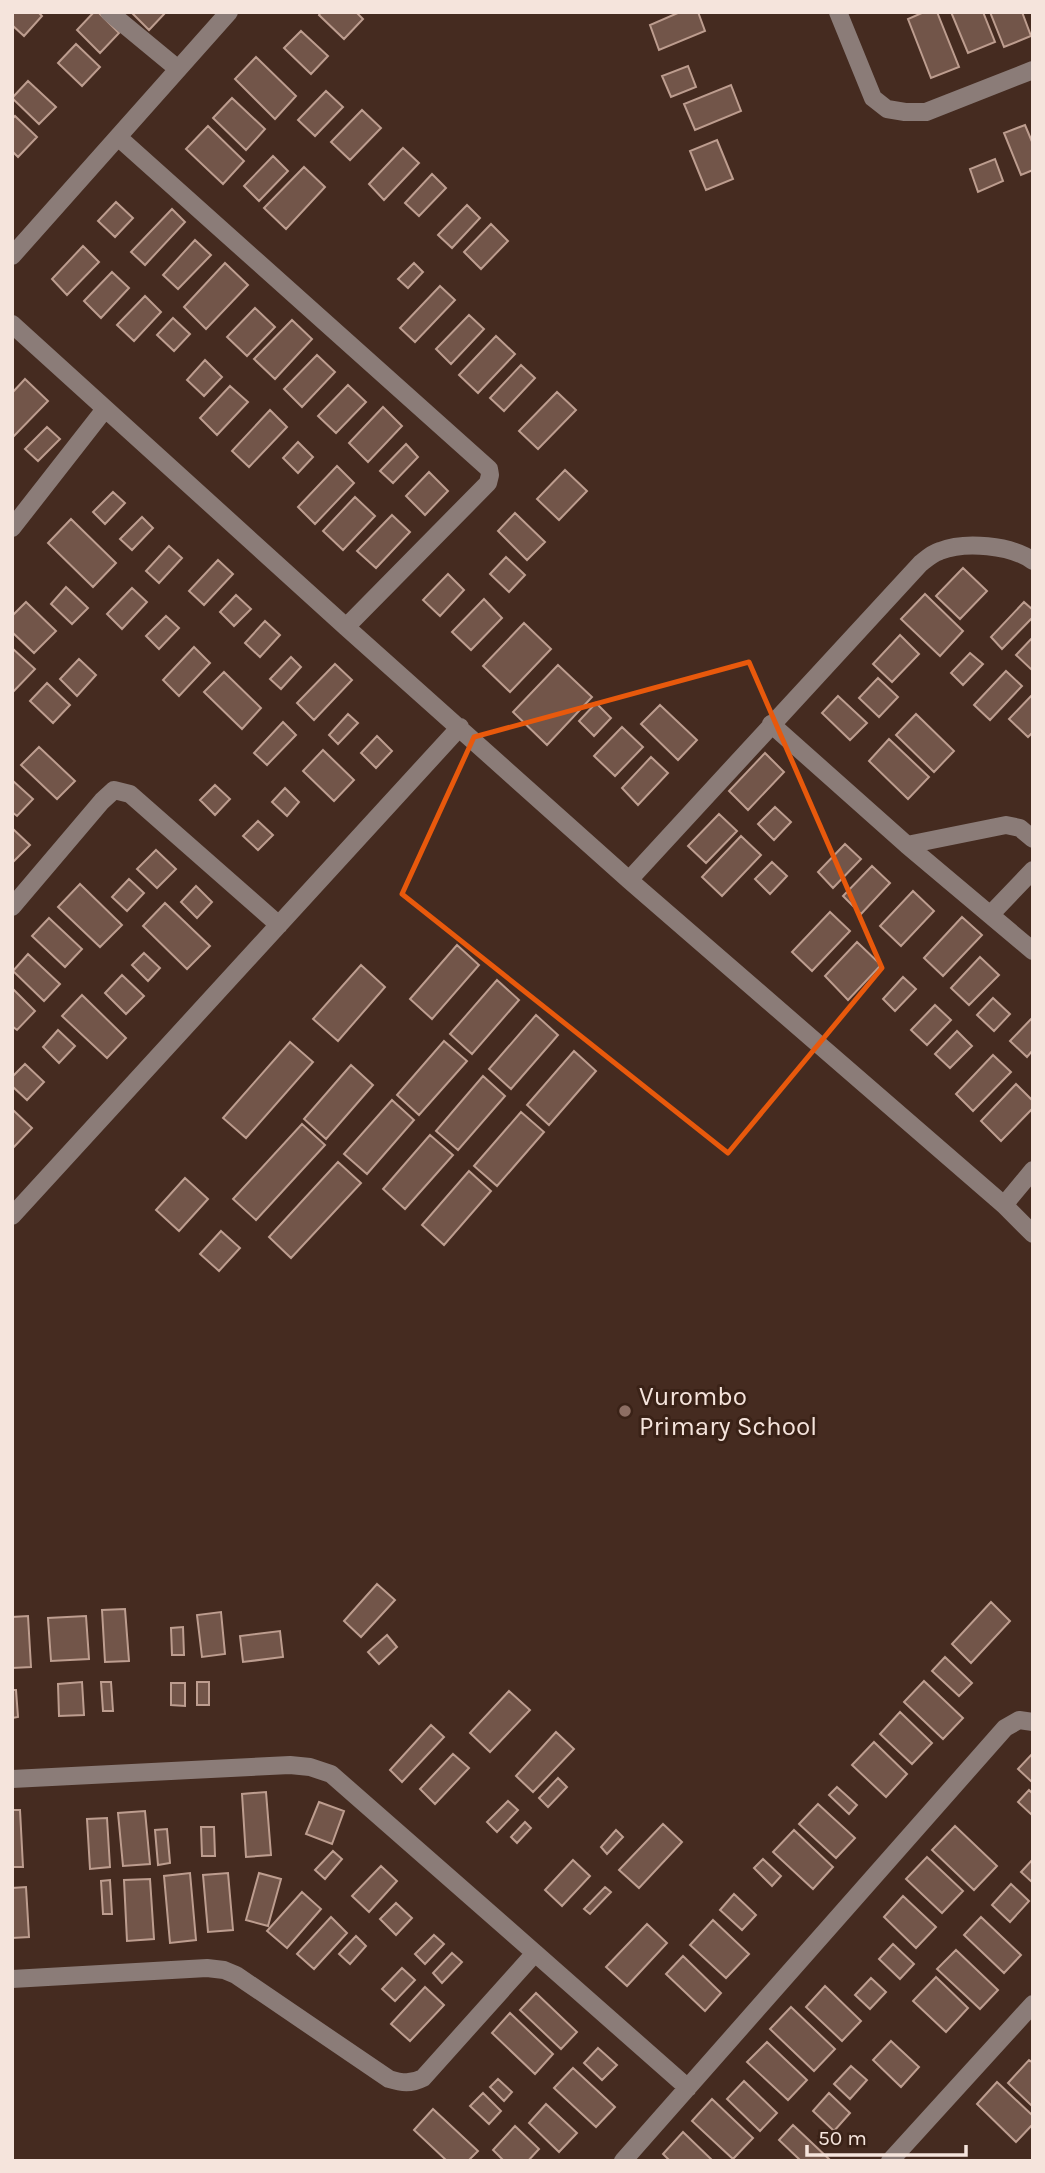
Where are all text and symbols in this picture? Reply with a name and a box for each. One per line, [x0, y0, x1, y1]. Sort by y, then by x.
place label: Vurombo Primary School [639, 1381, 817, 1442]
marker: Vurombo Primary School [617, 1403, 633, 1419]
scale bar [807, 2114, 966, 2158]
text: 50 m [818, 2126, 867, 2150]

